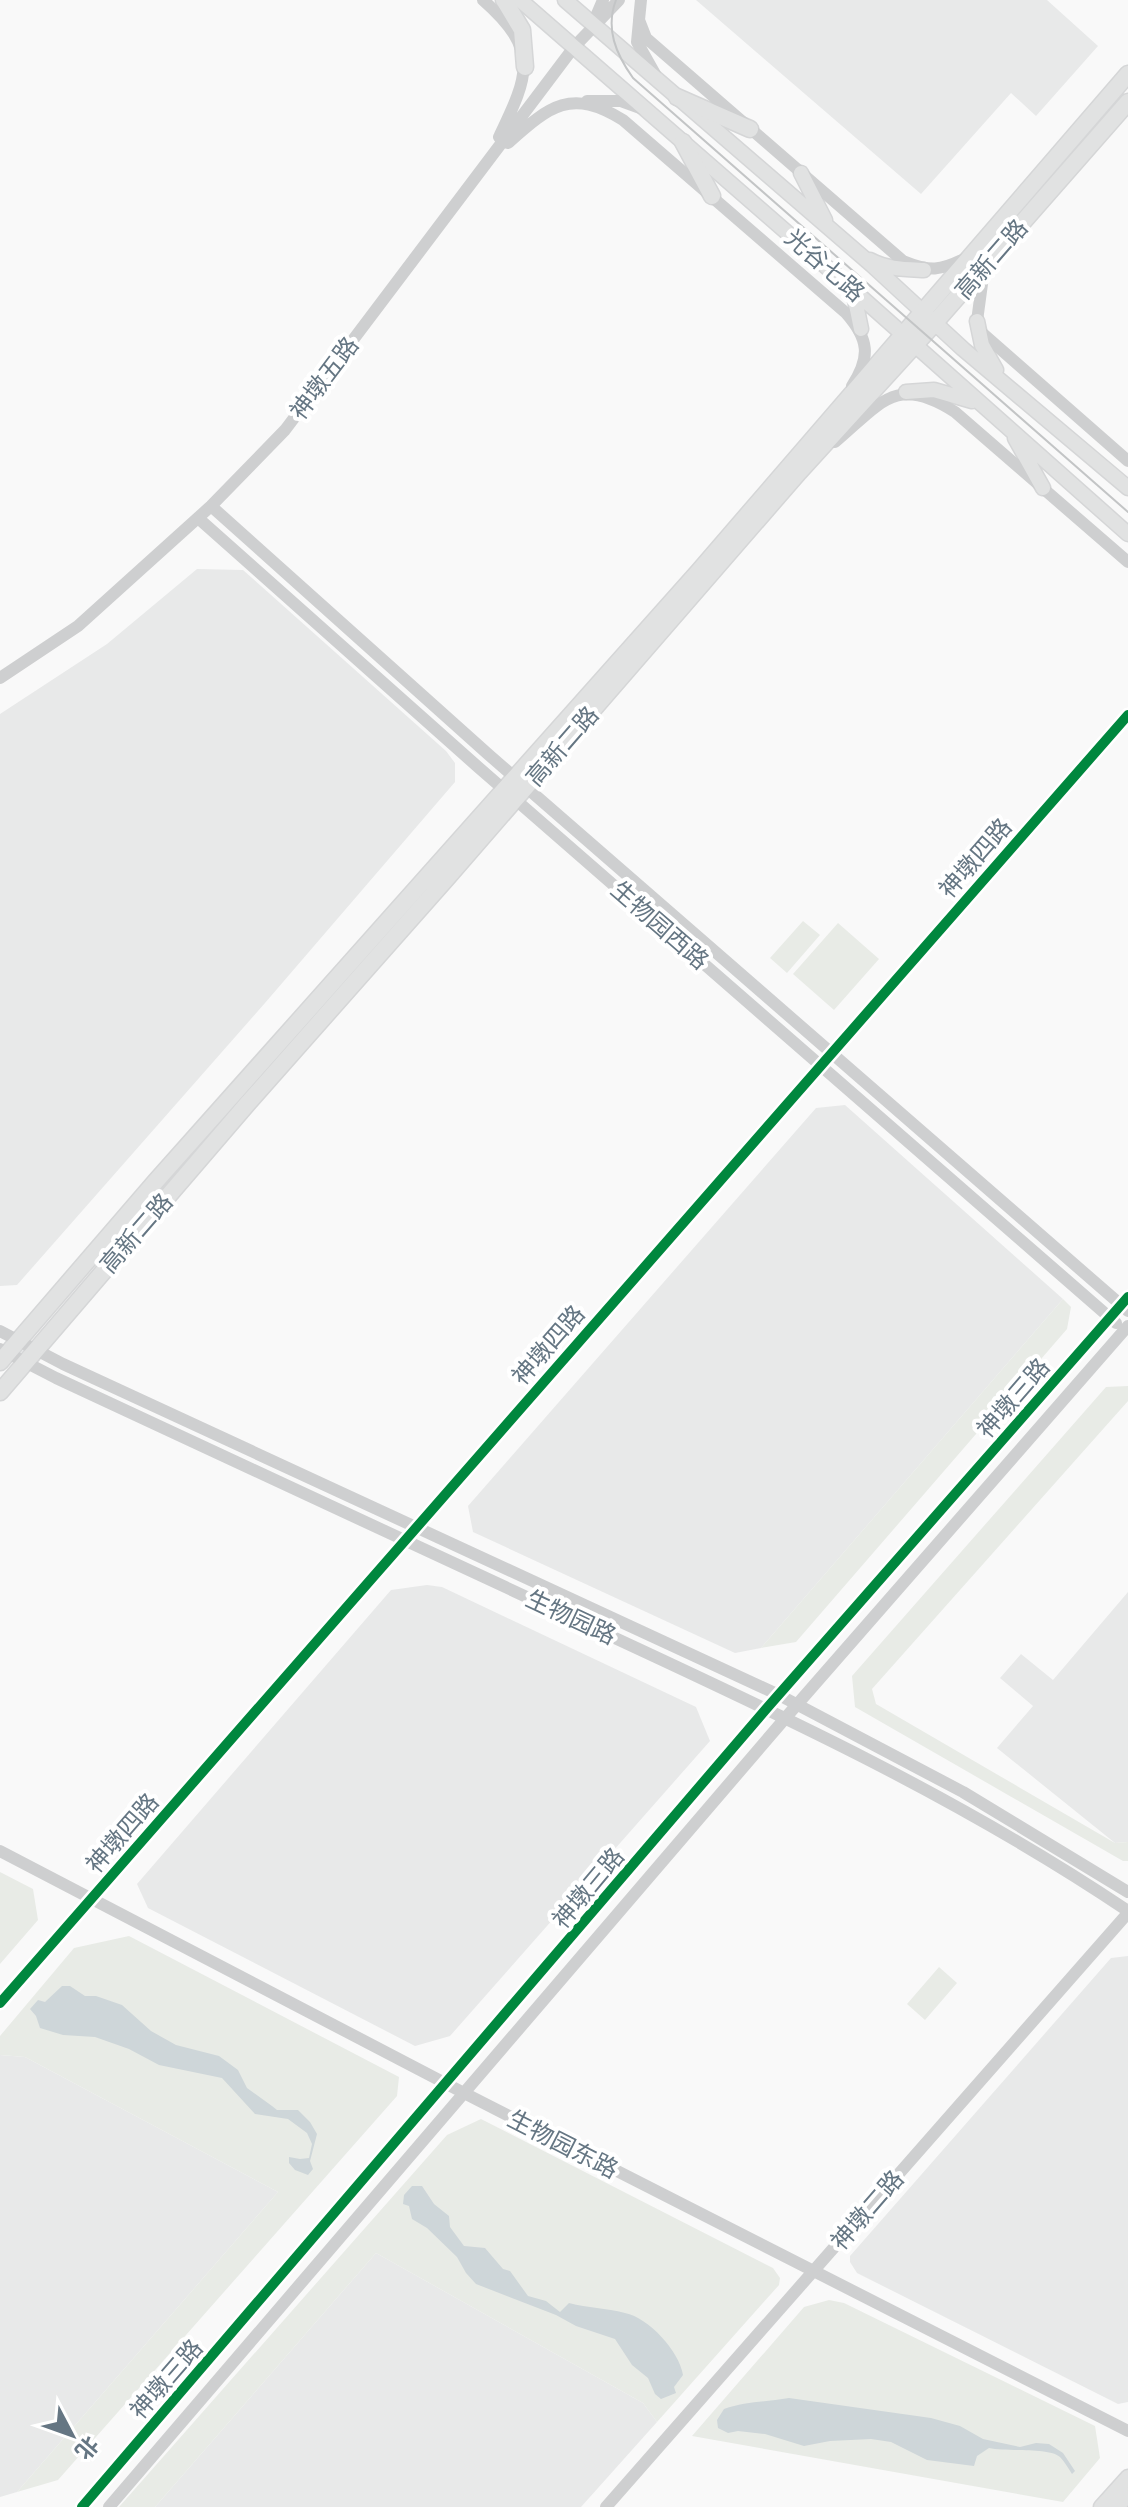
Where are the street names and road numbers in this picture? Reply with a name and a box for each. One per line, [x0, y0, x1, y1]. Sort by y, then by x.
street label: 高新二路 [948, 213, 1034, 305]
street label: 光谷七路 [779, 222, 871, 308]
street label: 神墩五路 [283, 330, 365, 426]
street label: 高新二路 [519, 700, 605, 792]
street label: 神墩四路 [932, 812, 1018, 904]
street label: 生物园西路 [605, 874, 715, 976]
street label: 高新二路 [93, 1187, 179, 1279]
street label: 神墩四路 [505, 1299, 591, 1391]
street label: 神墩三路 [970, 1352, 1056, 1444]
street label: 生物园路 [521, 1583, 621, 1651]
street label: 神墩四路 [79, 1787, 165, 1879]
street label: 神墩三路 [545, 1841, 631, 1935]
street label: 生物园东路 [503, 2103, 623, 2185]
street label: 神墩二路 [824, 2164, 910, 2256]
street label: 神墩三路 [123, 2333, 209, 2425]

